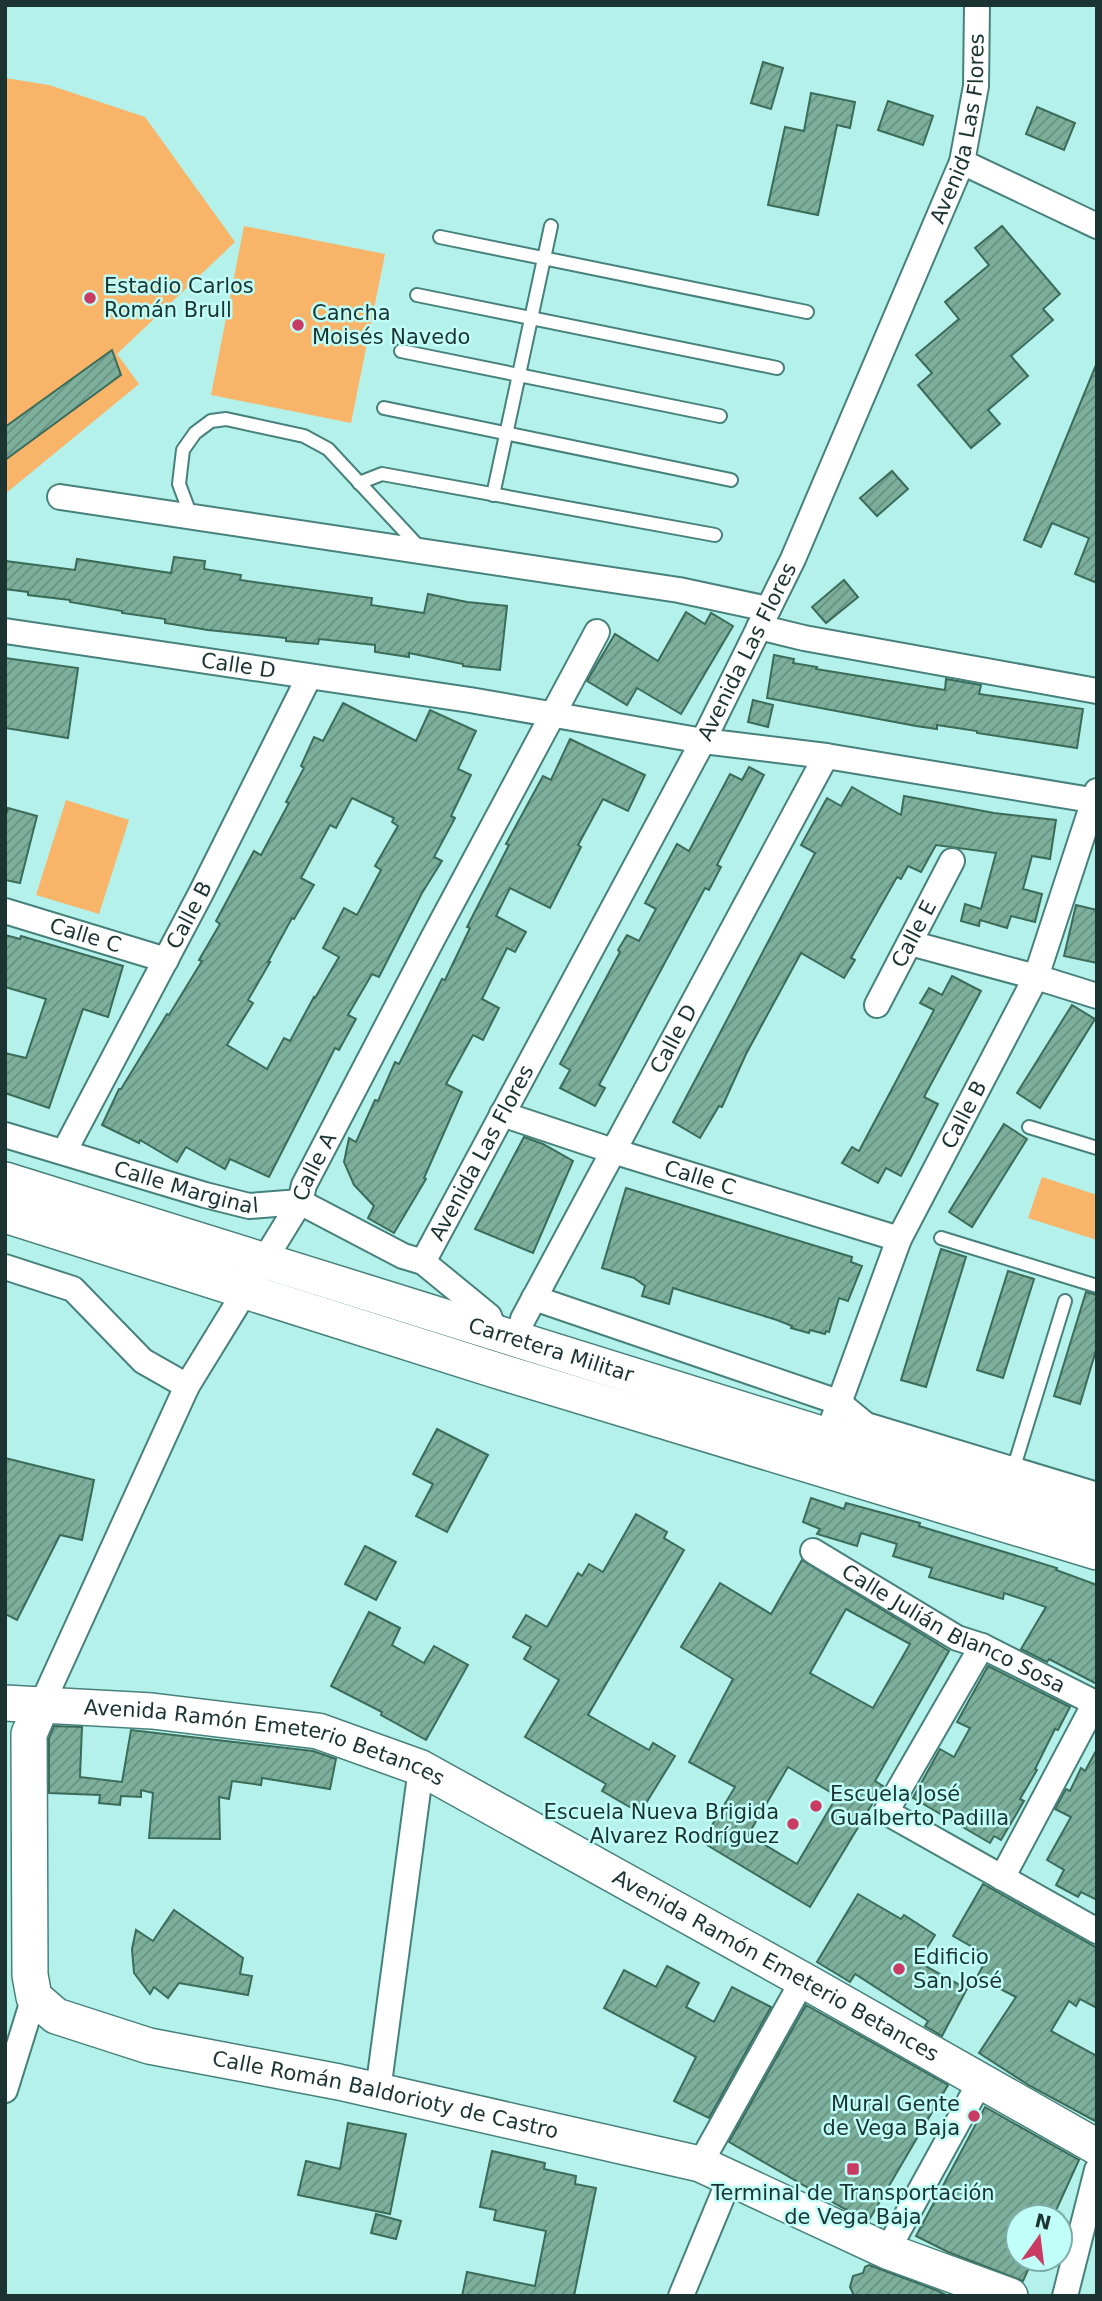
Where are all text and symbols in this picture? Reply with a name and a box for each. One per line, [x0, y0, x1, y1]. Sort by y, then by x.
street label: Avenida Las Flores [925, 33, 989, 227]
place label: Estadio Carlos Román Brull [104, 274, 254, 322]
marker: Estadio Carlos Román Brull [82, 290, 98, 306]
place label: Cancha Moisés Navedo [312, 301, 470, 349]
marker: Cancha Moisés Navedo [290, 317, 306, 333]
street label: Avenida Las Flores [693, 559, 801, 745]
street label: Calle D [200, 648, 277, 683]
street label: Calle B [162, 877, 217, 953]
street label: Calle E [887, 897, 941, 972]
street label: Calle C [47, 913, 124, 958]
street label: Calle D [645, 1000, 702, 1078]
street label: Avenida Las Flores [425, 1061, 539, 1245]
street label: Calle B [936, 1077, 992, 1153]
street label: Calle A [289, 1128, 342, 1203]
street label: Calle C [661, 1155, 739, 1200]
street label: Calle Marginal [111, 1156, 259, 1219]
street label: Carretera Militar [466, 1313, 637, 1387]
street label: Calle Julián Blanco Sosa [837, 1559, 1069, 1698]
street label: Avenida Ramón Emeterio Betances [83, 1695, 449, 1791]
place label: Escuela José Gualberto Padilla [830, 1782, 1009, 1830]
marker: Escuela José Gualberto Padilla [808, 1798, 824, 1814]
place label: Escuela Nueva Brigida Alvarez Rodríguez [543, 1800, 779, 1848]
marker: Escuela Nueva Brigida Alvarez Rodríguez [785, 1816, 801, 1832]
street label: Avenida Ramón Emeterio Betances [609, 1865, 943, 2067]
place label: Edificio San José [913, 1945, 1002, 1993]
marker: Edificio San José [891, 1961, 907, 1977]
street label: Calle Román Baldorioty de Castro [210, 2046, 561, 2143]
place label: Mural Gente de Vega Baja [823, 2092, 960, 2140]
marker: Mural Gente de Vega Baja [966, 2108, 982, 2124]
marker: Terminal de Transportación de Vega Baja [845, 2161, 861, 2177]
place label: Terminal de Transportación de Vega Baja [710, 2181, 995, 2229]
north arrow [1004, 2203, 1074, 2273]
text: N [1033, 2209, 1053, 2234]

